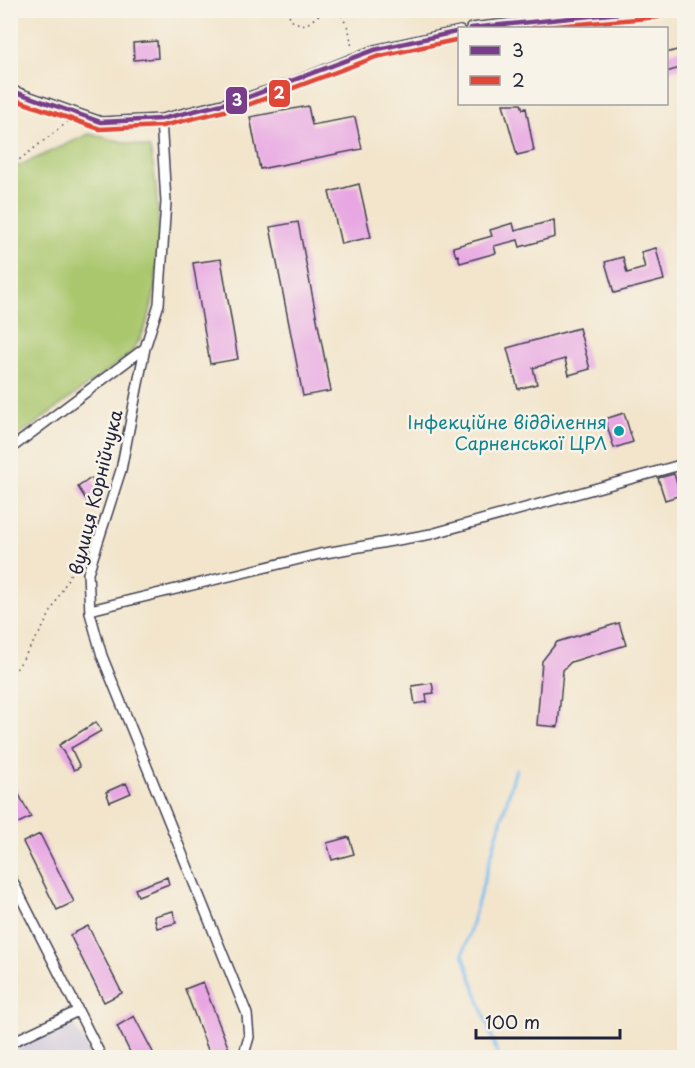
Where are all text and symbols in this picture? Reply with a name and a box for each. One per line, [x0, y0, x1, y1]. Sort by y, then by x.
legend [458, 27, 668, 105]
text: 3 [512, 36, 524, 63]
text: 2 [512, 66, 525, 93]
line badge: 2 [268, 79, 291, 108]
text: 2 [273, 80, 285, 104]
line badge: 3 [225, 86, 248, 115]
text: 3 [232, 87, 242, 111]
street label: вулиця Корнійчука [61, 406, 129, 577]
place label: Інфекційне відділення Сарненської ЦРЛ [408, 408, 607, 456]
marker: Інфекційне відділення Сарненської ЦРЛ [612, 424, 626, 438]
scale bar [476, 1002, 620, 1040]
text: 100 m [485, 1008, 540, 1035]

